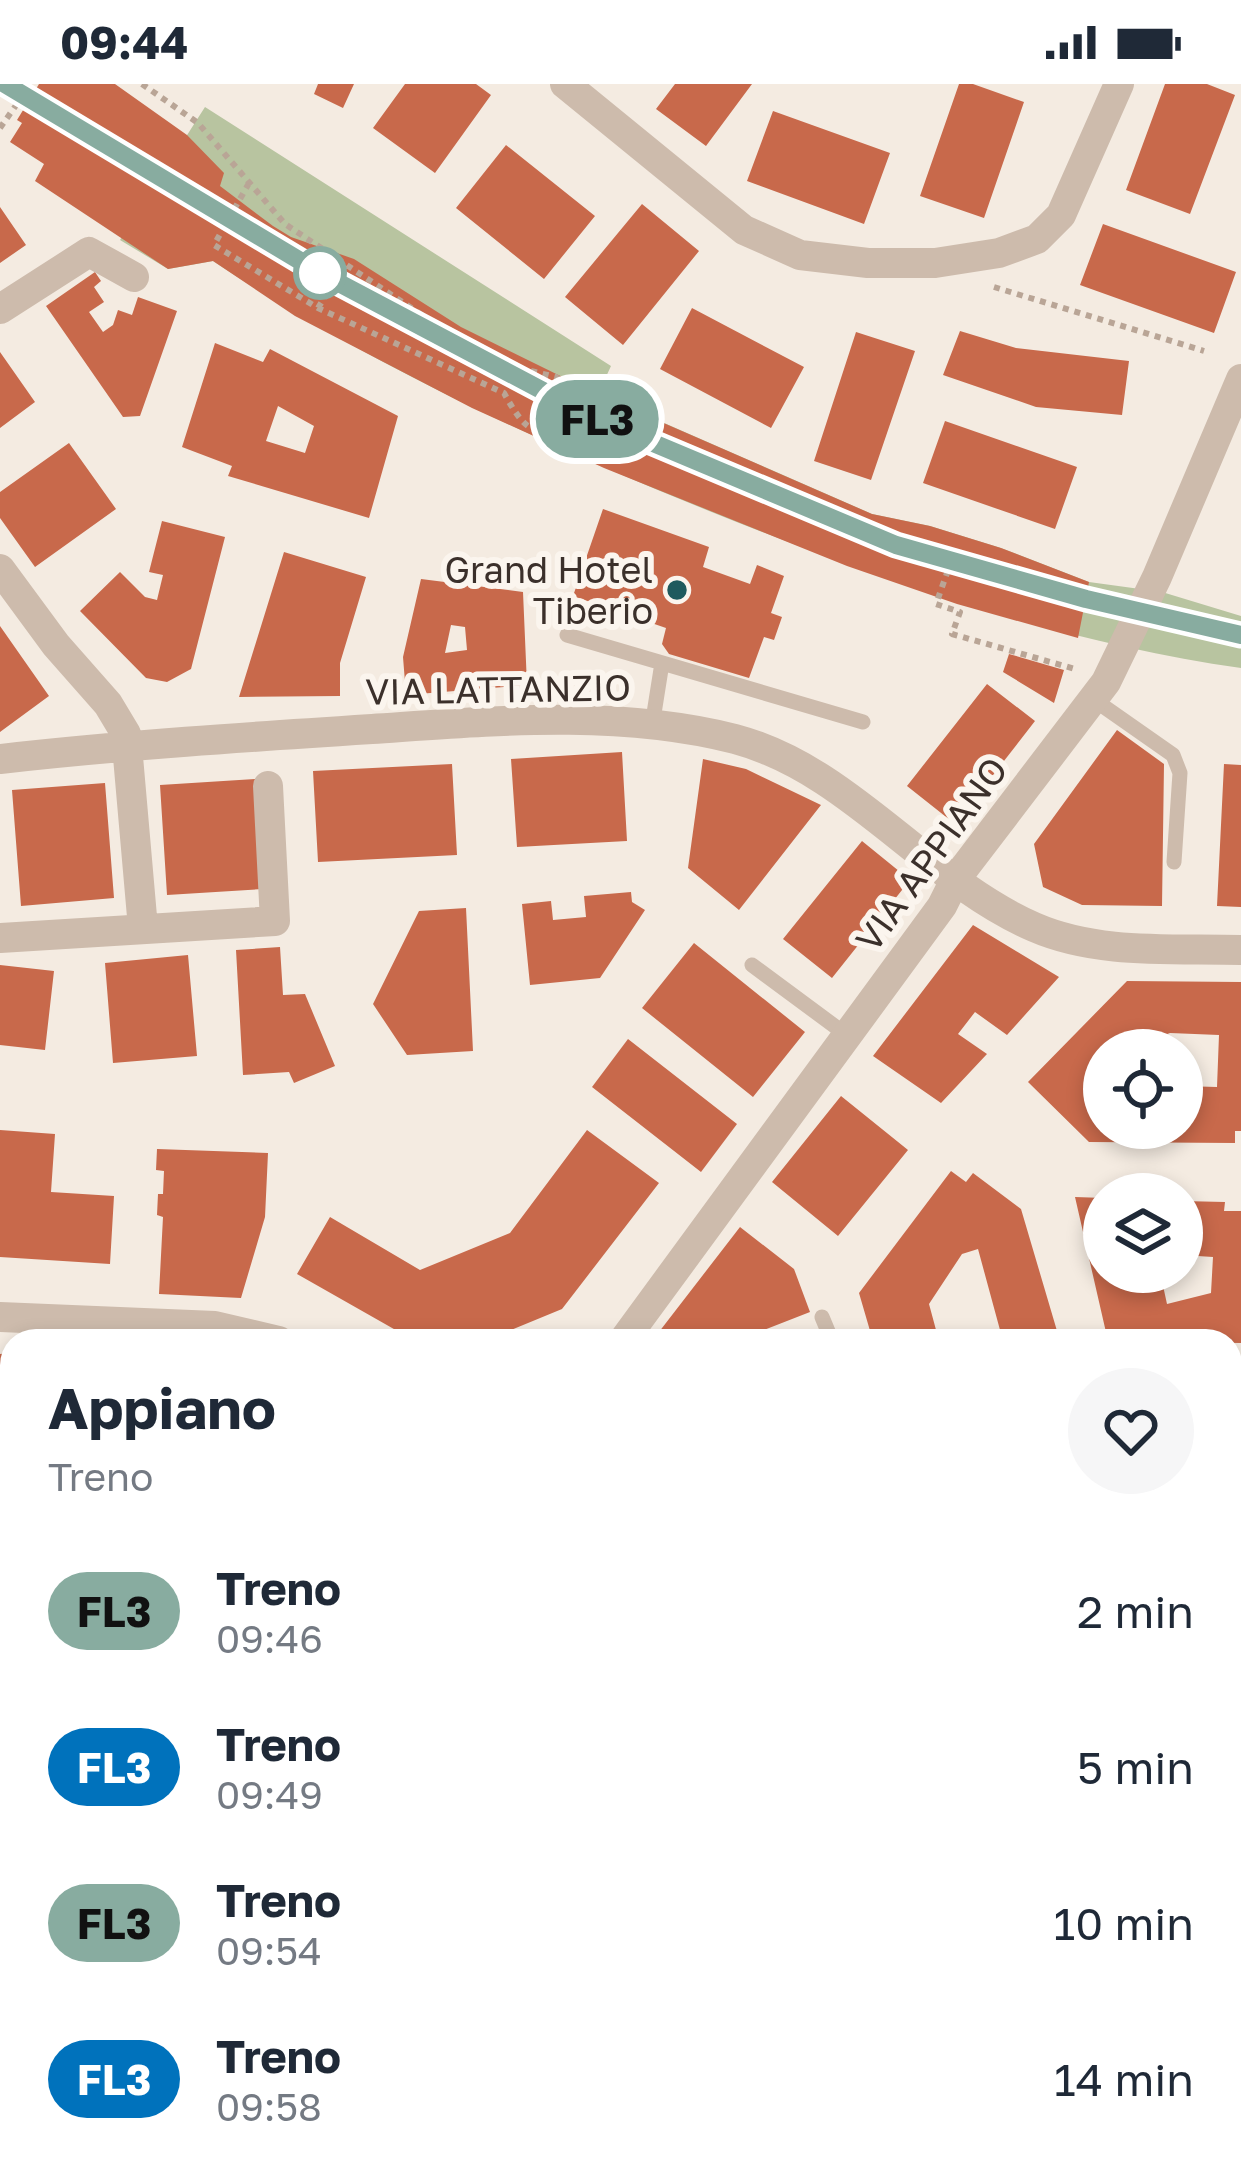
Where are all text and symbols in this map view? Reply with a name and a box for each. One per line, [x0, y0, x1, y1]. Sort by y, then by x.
text: 09:44 [60, 15, 188, 69]
unlabelled marker [295, 248, 345, 298]
line badge: FL3 [528, 380, 666, 458]
text: FL3 [560, 394, 634, 444]
place label: Grand Hotel Tiberio [445, 548, 653, 632]
marker: Grand Hotel Tiberio [664, 577, 690, 603]
street label: VIA LATTANZIO [365, 665, 631, 713]
street label: VIA APPIANO [846, 749, 1016, 959]
map controls [1083, 1029, 1203, 1293]
button: locate [1083, 1029, 1203, 1149]
button: layers [1083, 1173, 1203, 1293]
button: heart [1068, 1368, 1194, 1494]
text: Appiano [48, 1373, 276, 1442]
text: Treno [48, 1453, 154, 1500]
text: Treno [216, 1561, 341, 1615]
text: 2 min [1077, 1584, 1194, 1638]
text: FL3 [77, 1586, 151, 1636]
text: 09:46 [216, 1615, 323, 1662]
text: Treno [216, 1717, 341, 1771]
text: 5 min [1077, 1740, 1194, 1794]
text: FL3 [77, 1742, 151, 1792]
text: 09:49 [216, 1771, 323, 1818]
text: Treno [216, 1873, 341, 1927]
text: 10 min [1053, 1896, 1194, 1950]
text: FL3 [77, 1898, 151, 1948]
text: 09:54 [216, 1927, 322, 1974]
text: Treno [216, 2029, 341, 2083]
text: 14 min [1054, 2052, 1194, 2106]
text: FL3 [77, 2054, 151, 2104]
text: 09:58 [216, 2083, 322, 2130]

